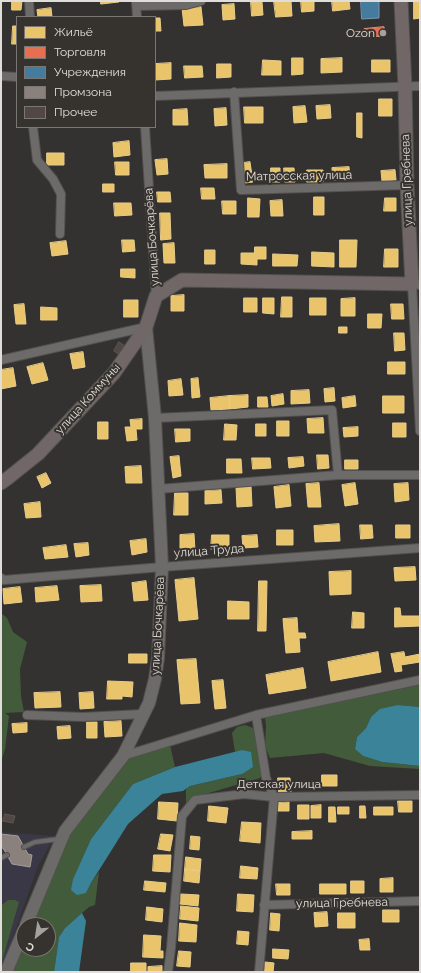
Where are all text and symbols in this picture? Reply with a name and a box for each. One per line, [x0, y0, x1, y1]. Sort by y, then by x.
legend [16, 16, 156, 128]
text: Жильё [54, 25, 93, 39]
place label: Ozon [346, 26, 375, 40]
marker: Ozon [378, 28, 388, 38]
text: Торговля [54, 45, 106, 59]
text: Учреждения [54, 65, 126, 79]
text: Промзона [54, 85, 112, 99]
text: Прочее [54, 105, 97, 119]
street label: улица Гребнева [398, 134, 416, 226]
street label: Матросская улица [246, 168, 352, 184]
street label: улица Бочкарёва [141, 187, 163, 287]
street label: улица Коммуны [53, 361, 123, 437]
street label: улица Труда [173, 541, 245, 561]
street label: улица Бочкарёва [148, 577, 168, 675]
street label: Детская улица [237, 777, 321, 791]
street label: улица Гребнева [296, 895, 388, 911]
north arrow [16, 917, 56, 957]
text: С [24, 939, 37, 954]

